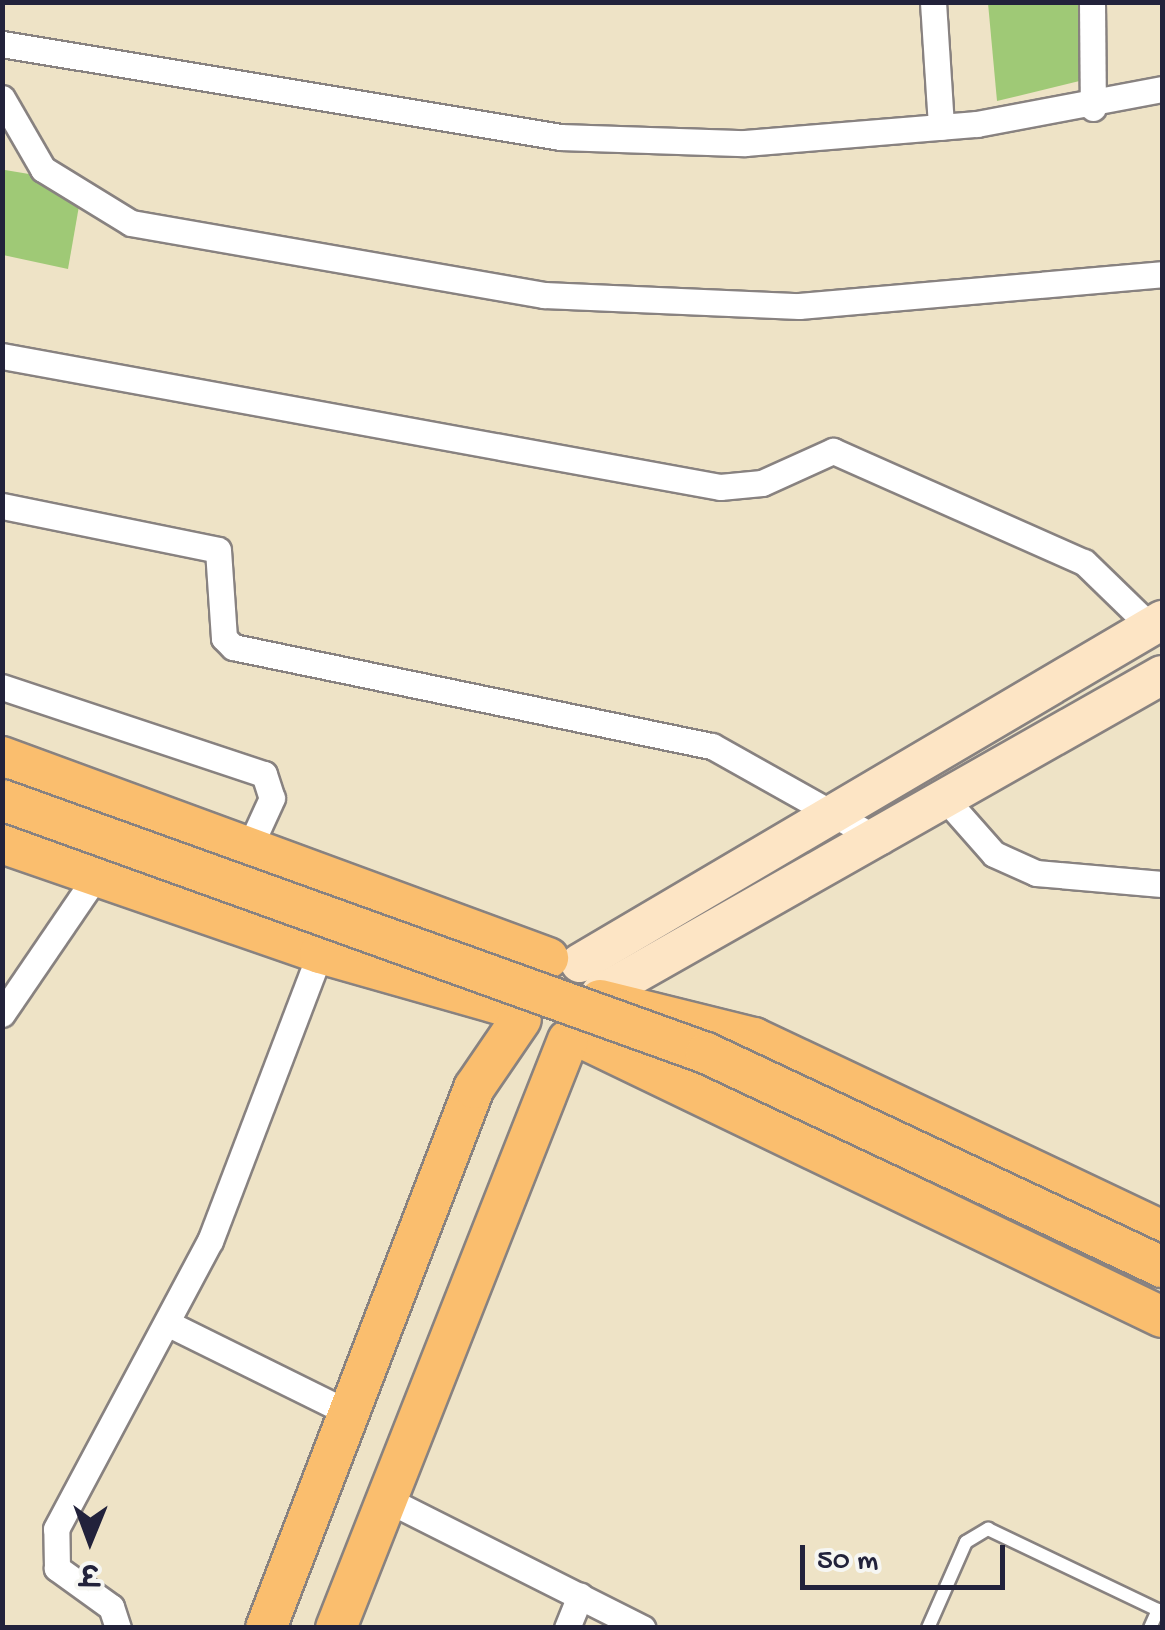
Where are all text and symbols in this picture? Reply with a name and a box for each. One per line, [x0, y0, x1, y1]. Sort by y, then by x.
north arrow [40, 1490, 140, 1590]
scale bar [805, 1525, 1010, 1587]
text: 50 m [817, 1545, 878, 1580]
text: उ [80, 1554, 99, 1587]

